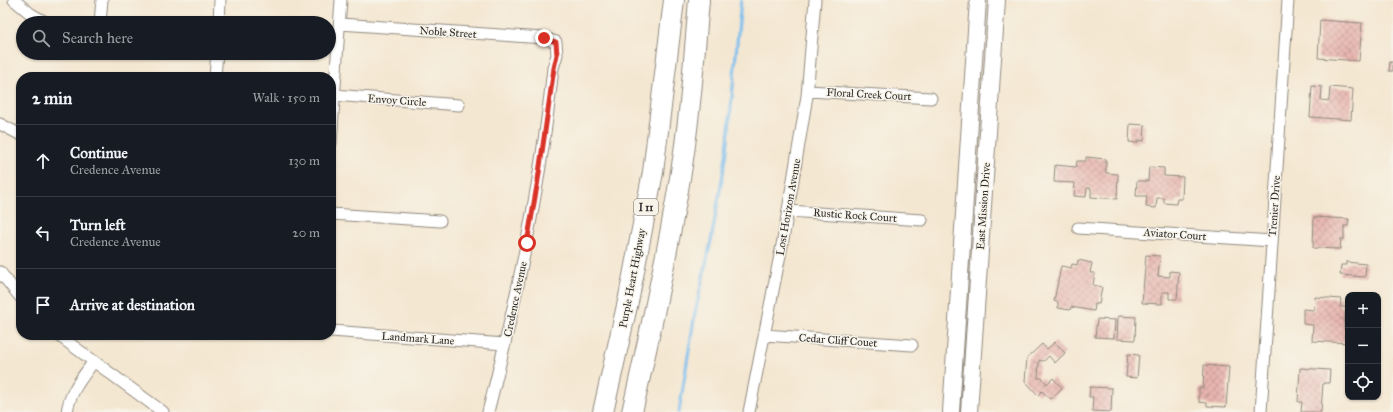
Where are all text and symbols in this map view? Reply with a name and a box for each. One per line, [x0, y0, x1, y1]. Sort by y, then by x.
search box [16, 16, 336, 60]
street label: Noble Street [419, 24, 477, 41]
icon: search [30, 27, 52, 49]
text: Search here [62, 29, 133, 47]
route end [535, 29, 553, 47]
street label: Floral Creek Court [826, 86, 912, 103]
text: 2 min [32, 88, 72, 109]
text: Walk · 150 m [252, 90, 320, 106]
street label: Envoy Circle [367, 92, 427, 109]
text: Continue [70, 144, 128, 162]
icon: ahead [32, 150, 54, 172]
text: 130 m [288, 153, 320, 169]
street label: Lost Horizon Avenue [774, 157, 803, 257]
text: Credence Avenue [70, 162, 161, 178]
street label: East Mission Drive [974, 162, 993, 250]
street label: Trenier Drive [1266, 175, 1283, 237]
road number: I 11 [634, 199, 658, 215]
street label: Rustic Rock Court [813, 206, 897, 225]
text: Turn left [70, 216, 126, 234]
icon: left [32, 222, 54, 244]
text: 20 m [292, 225, 320, 241]
street label: Purple Heart Highway [616, 226, 649, 329]
street label: Aviator Court [1142, 226, 1207, 243]
text: Credence Avenue [70, 234, 161, 250]
route start [518, 234, 536, 252]
street label: Credence Avenue [501, 260, 530, 338]
map controls [1345, 292, 1381, 400]
button: + [1345, 292, 1381, 328]
icon: arrive [32, 294, 54, 316]
text: Arrive at destination [70, 296, 195, 314]
button: − [1345, 328, 1381, 364]
street label: Landmark Lane [381, 329, 455, 348]
street label: Cedar Cliff Couet [798, 331, 878, 350]
button: locate [1345, 364, 1381, 400]

